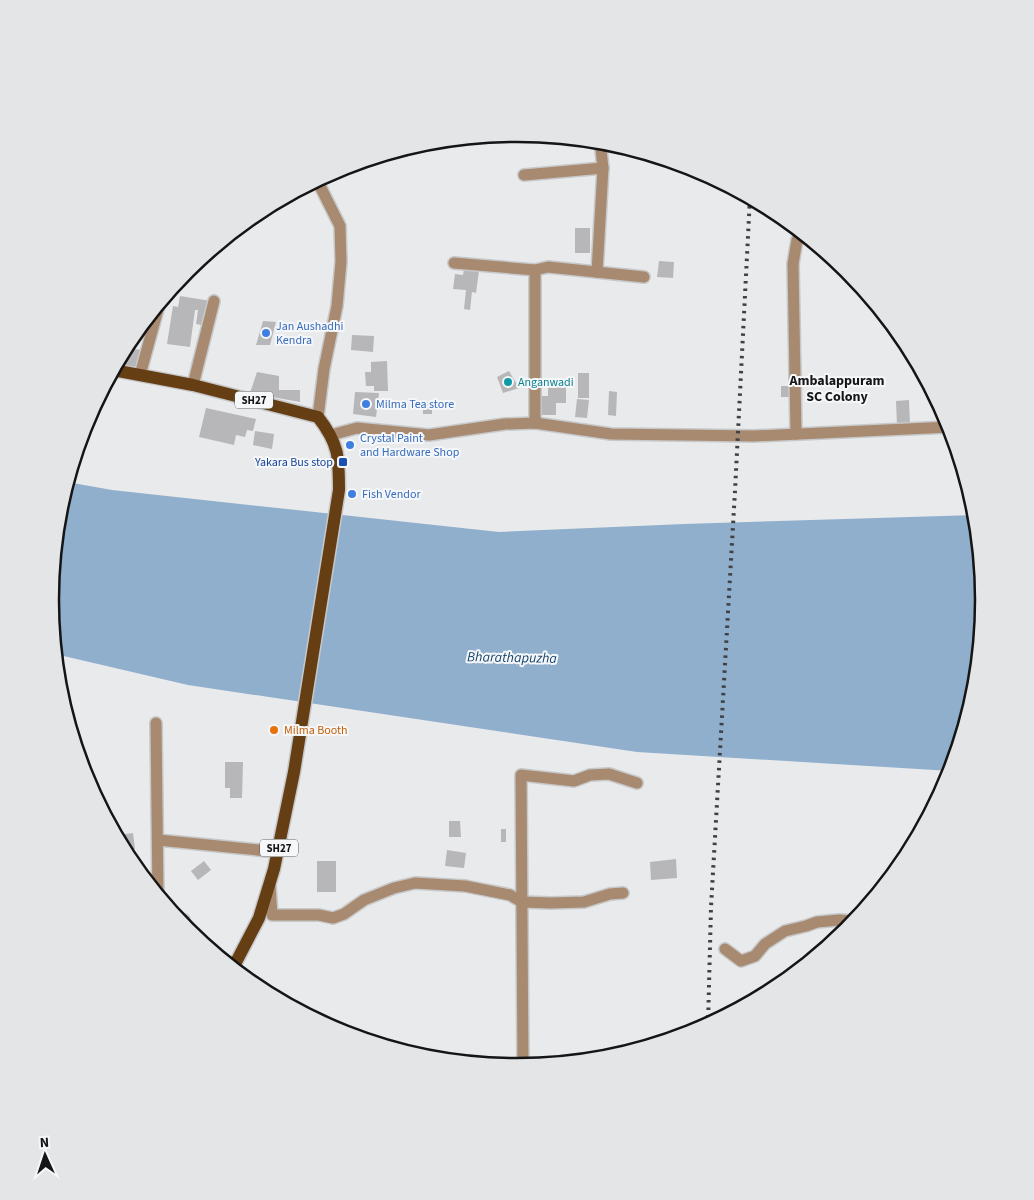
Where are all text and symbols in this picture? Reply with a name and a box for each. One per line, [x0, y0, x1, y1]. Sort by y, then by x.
place label: Jan Aushadhi Kendra [276, 318, 344, 349]
marker: Jan Aushadhi Kendra [260, 327, 272, 339]
district label: Ambalappuram SC Colony [788, 371, 885, 407]
place label: Anganwadi [518, 374, 574, 391]
marker: Anganwadi [502, 376, 514, 388]
road number: SH27 [235, 392, 273, 408]
place label: Milma Tea store [376, 396, 454, 413]
marker: Milma Tea store [360, 398, 372, 410]
place label: Crystal Paint and Hardware Shop [360, 430, 460, 461]
marker: Crystal Paint and Hardware Shop [344, 439, 356, 451]
place label: Yakara Bus stop [254, 454, 333, 471]
marker: Yakara Bus stop [337, 456, 349, 468]
place label: Fish Vendor [362, 486, 422, 503]
marker: Fish Vendor [346, 488, 358, 500]
water label: Bharathapuzha [467, 647, 557, 669]
place label: Milma Booth [284, 722, 348, 739]
marker: Milma Booth [268, 724, 280, 736]
road number: SH27 [260, 840, 298, 856]
north arrow [20, 1130, 70, 1180]
text: N [39, 1133, 50, 1153]

